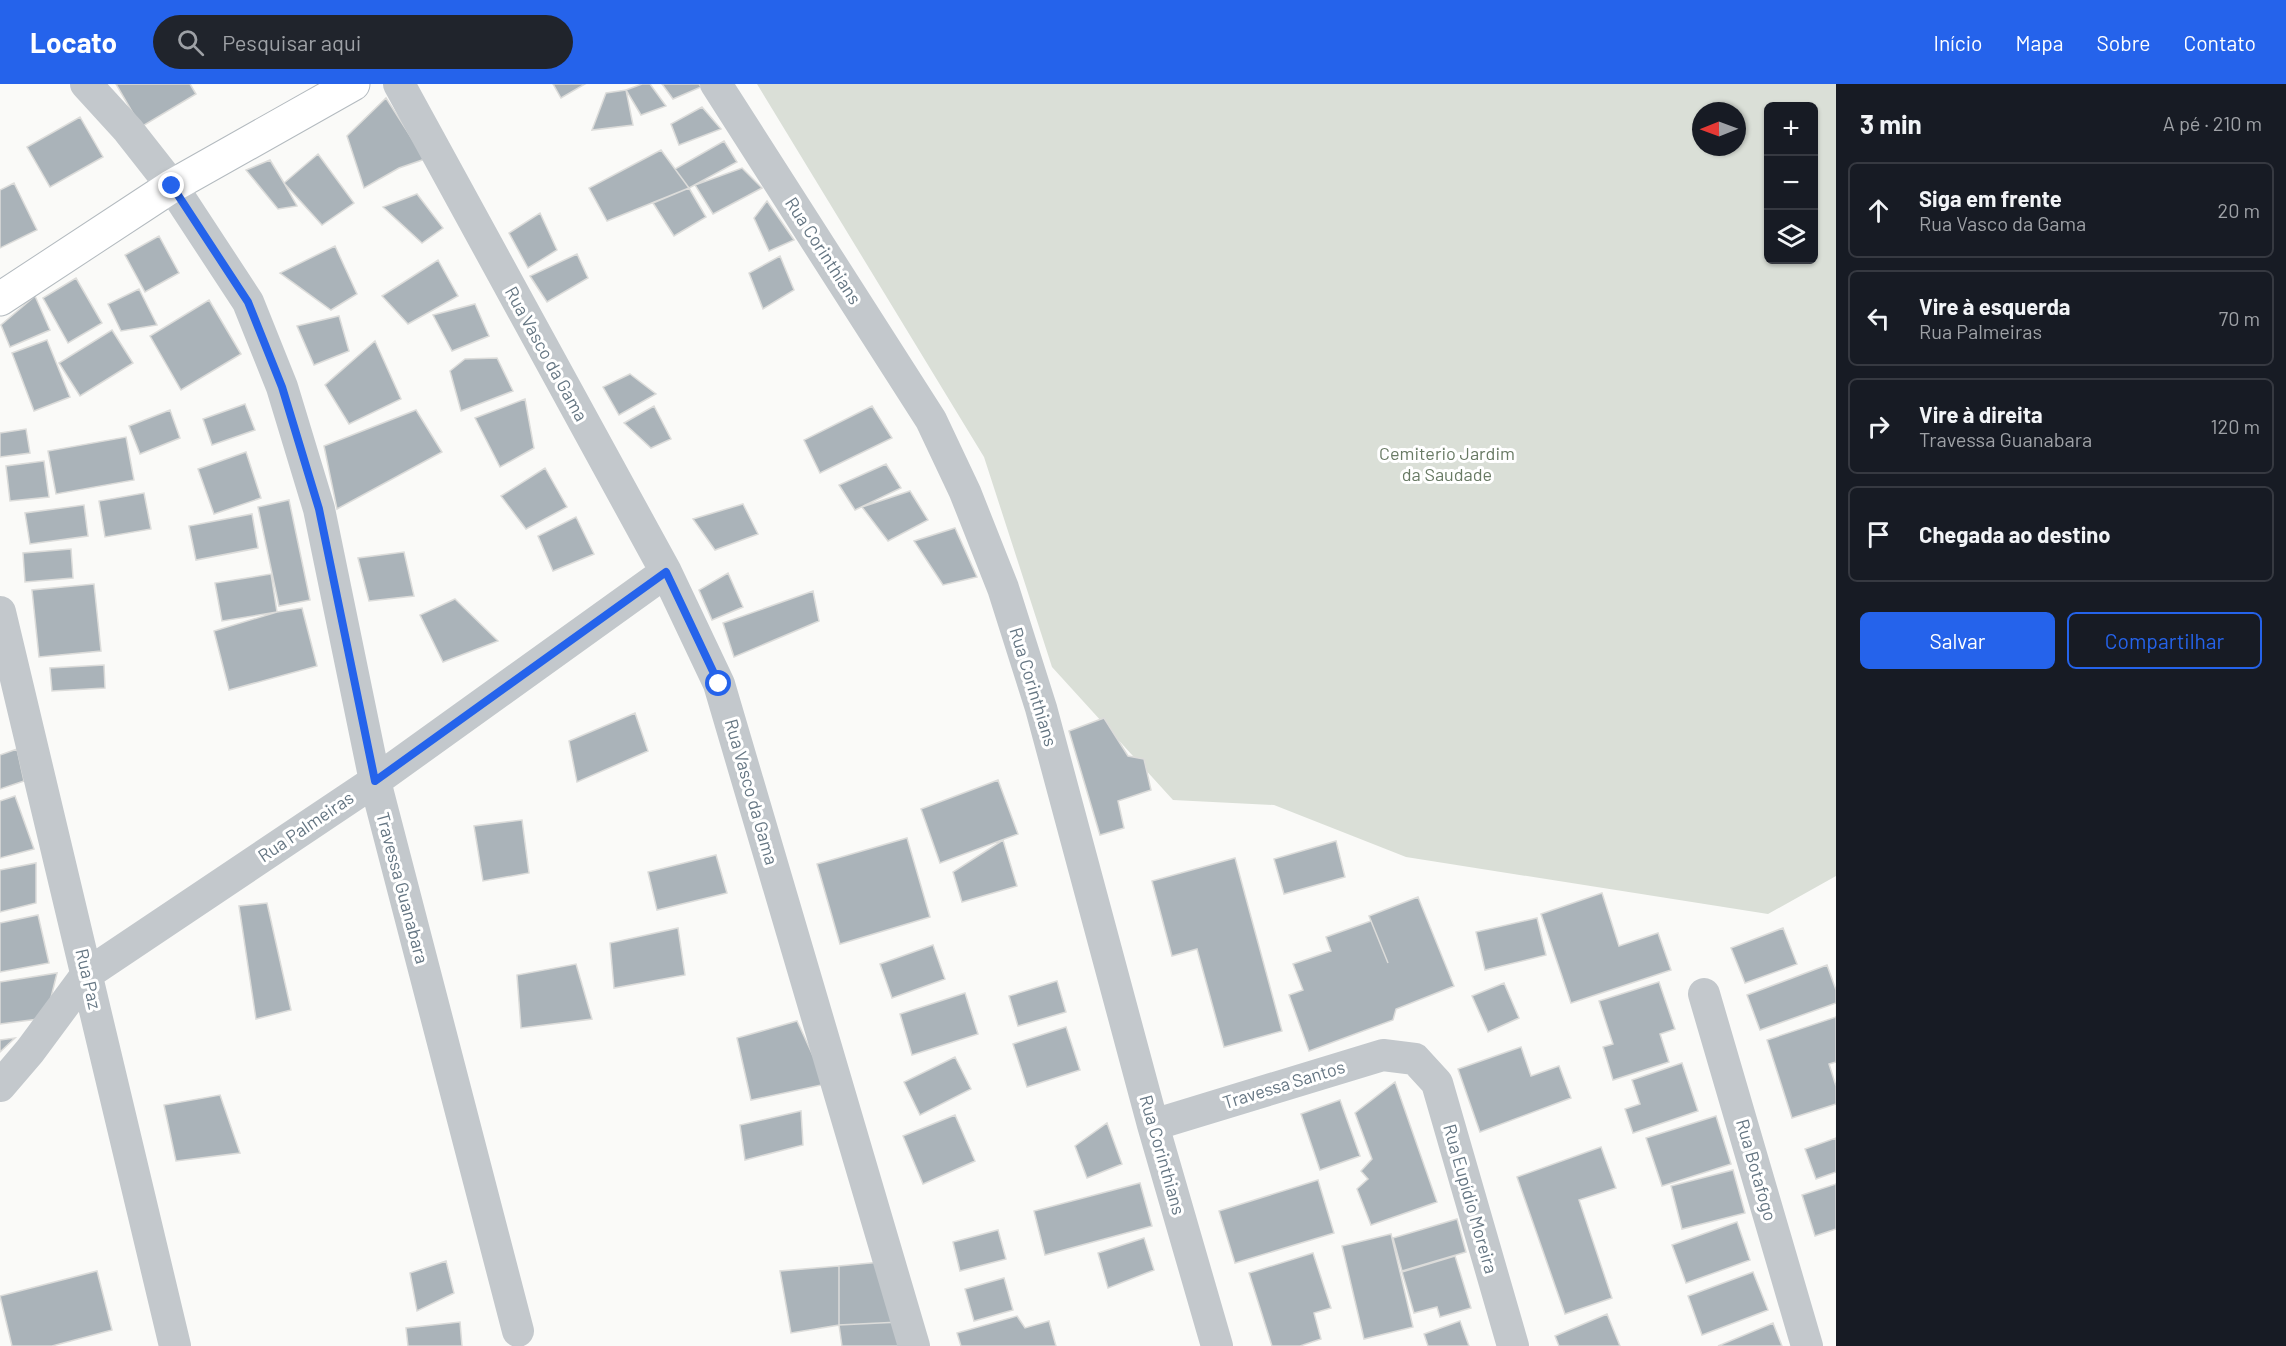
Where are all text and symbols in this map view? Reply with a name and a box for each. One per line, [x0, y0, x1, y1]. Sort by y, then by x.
search box [153, 15, 573, 69]
text: Locato [30, 25, 117, 59]
icon: search [174, 26, 207, 59]
text: Pesquisar aqui [222, 29, 361, 55]
text: Início [1934, 30, 1982, 55]
text: Mapa [2015, 30, 2064, 55]
text: Sobre [2097, 30, 2150, 55]
text: Contato [2183, 30, 2256, 55]
north arrow [1692, 102, 1746, 156]
map controls [1764, 102, 1818, 264]
button: + [1764, 102, 1818, 156]
text: 3 min [1860, 108, 1922, 139]
text: A pé · 210 m [2163, 111, 2262, 135]
button: − [1764, 156, 1818, 210]
route end [158, 172, 184, 198]
text: Siga em frente [1919, 185, 2062, 211]
street label: Rua Corinthians [781, 193, 867, 308]
icon: ahead [1862, 194, 1895, 227]
text: 20 m [2217, 198, 2260, 222]
button: layers [1764, 210, 1818, 264]
text: Rua Vasco da Gama [1919, 211, 2086, 235]
street label: Rua Vasco da Gama [501, 282, 593, 425]
text: Vire à esquerda [1919, 293, 2070, 319]
icon: left [1862, 302, 1895, 335]
text: 70 m [2219, 306, 2260, 330]
text: Rua Palmeiras [1919, 319, 2042, 343]
text: Vire à direita [1919, 401, 2043, 427]
icon: right [1862, 410, 1895, 443]
text: 120 m [2210, 414, 2260, 438]
text: Travessa Guanabara [1919, 427, 2092, 451]
park label: Cemiterio Jardim da Saudade [1379, 442, 1515, 485]
icon: arrive [1862, 518, 1895, 551]
text: Chegada ao destino [1919, 521, 2110, 547]
button: Salvar [1860, 612, 2055, 669]
button: Compartilhar [2067, 612, 2262, 669]
street label: Rua Corinthians [1005, 624, 1063, 749]
route start [705, 670, 731, 696]
street label: Rua Vasco da Gama [721, 716, 783, 867]
street label: Rua Palmeiras [253, 786, 357, 866]
street label: Travessa Guanabara [372, 810, 434, 966]
street label: Rua Paz [71, 946, 107, 1011]
street label: Travessa Santos [1220, 1055, 1347, 1113]
street label: Rua Corinthians [1135, 1092, 1191, 1217]
street label: Rua Botafogo [1732, 1116, 1782, 1223]
street label: Rua Eupídio Moreira [1439, 1121, 1503, 1276]

